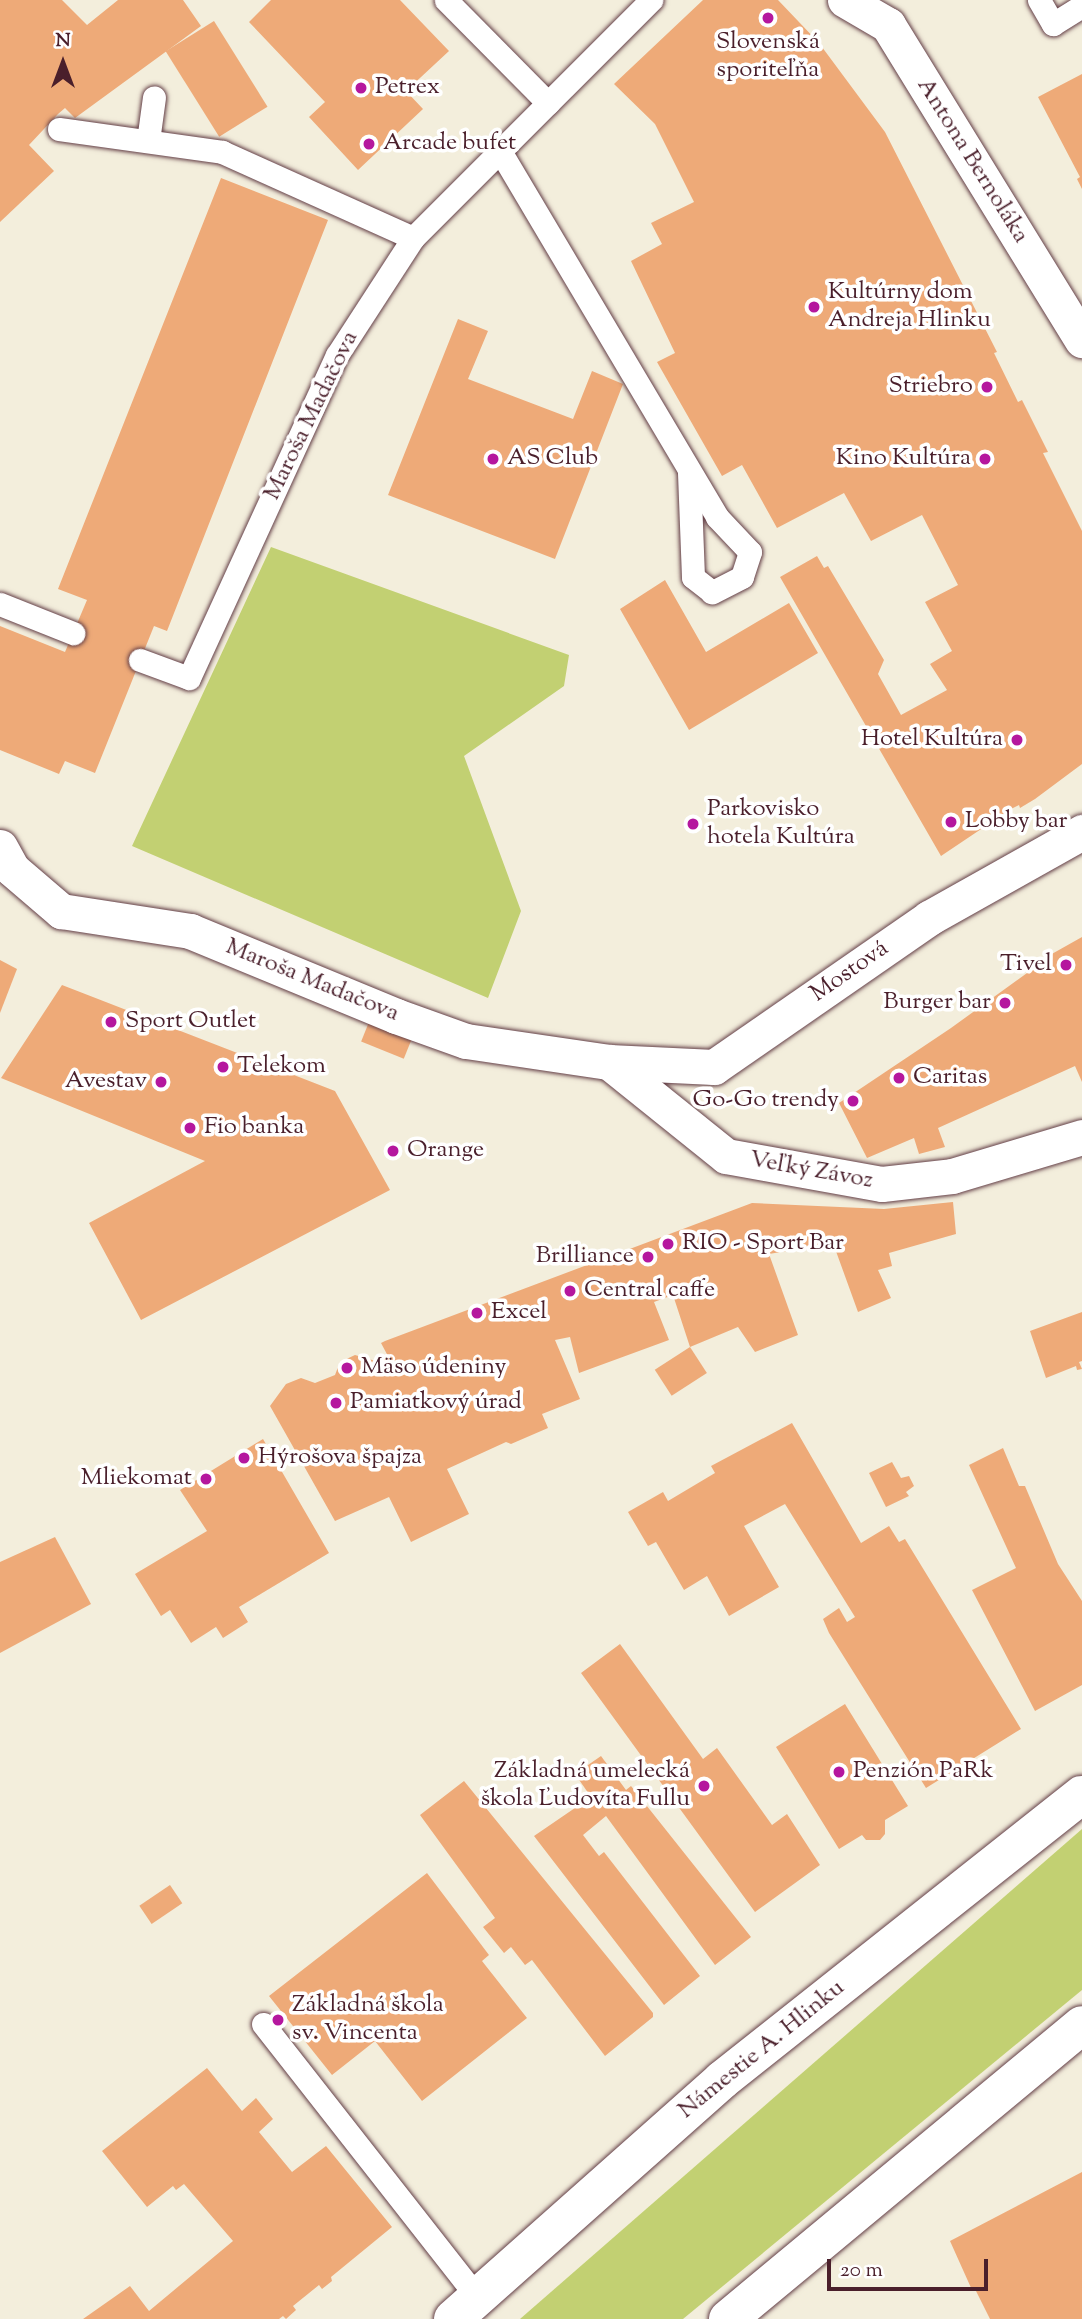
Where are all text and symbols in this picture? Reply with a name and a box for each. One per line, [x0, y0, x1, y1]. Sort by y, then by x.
marker: Slovenská sporiteľňa [760, 10, 776, 26]
north arrow [28, 28, 98, 98]
text: N [55, 28, 71, 55]
place label: Slovenská sporiteľňa [716, 29, 820, 85]
street label: Antona Bernoláka [910, 73, 1034, 249]
place label: Petrex [375, 74, 440, 102]
marker: Petrex [353, 80, 369, 96]
place label: Arcade bufet [383, 130, 516, 158]
marker: Arcade bufet [361, 136, 377, 152]
place label: Kultúrny dom Andreja Hlinku [828, 279, 991, 335]
marker: Kultúrny dom Andreja Hlinku [806, 299, 822, 315]
street label: Maroša Madačova [259, 327, 365, 505]
place label: Striebro [889, 373, 973, 401]
marker: Striebro [979, 379, 995, 395]
place label: AS Club [507, 445, 598, 473]
place label: Kino Kultúra [836, 445, 971, 473]
marker: AS Club [485, 451, 501, 467]
marker: Kino Kultúra [977, 451, 993, 467]
place label: Hotel Kultúra [861, 726, 1003, 754]
marker: Hotel Kultúra [1009, 732, 1025, 748]
place label: Parkovisko hotela Kultúra [707, 796, 855, 852]
place label: Lobby bar [965, 808, 1068, 836]
marker: Lobby bar [943, 814, 959, 830]
marker: Parkovisko hotela Kultúra [685, 816, 701, 832]
street label: Maroša Madačova [221, 933, 403, 1029]
street label: Mostová [805, 935, 895, 1009]
place label: Tivel [1000, 951, 1052, 979]
marker: Tivel [1058, 957, 1074, 973]
place label: Burger bar [883, 989, 991, 1017]
marker: Burger bar [997, 995, 1013, 1011]
place label: Sport Outlet [125, 1008, 256, 1036]
marker: Sport Outlet [103, 1014, 119, 1030]
place label: Telekom [237, 1053, 326, 1081]
marker: Telekom [215, 1059, 231, 1075]
place label: Caritas [913, 1064, 987, 1092]
place label: Avestav [65, 1068, 147, 1096]
marker: Caritas [891, 1070, 907, 1086]
marker: Avestav [153, 1074, 169, 1090]
place label: Go-Go trendy [693, 1087, 839, 1115]
marker: Go-Go trendy [845, 1093, 861, 1109]
place label: Fio banka [204, 1114, 304, 1142]
marker: Fio banka [182, 1120, 198, 1136]
place label: Orange [407, 1137, 484, 1165]
marker: Orange [385, 1143, 401, 1159]
street label: Veľký Závoz [747, 1146, 875, 1196]
place label: RIO - Sport Bar [682, 1230, 844, 1258]
marker: RIO - Sport Bar [660, 1236, 676, 1252]
place label: Brilliance [536, 1243, 634, 1271]
marker: Brilliance [640, 1249, 656, 1265]
place label: Central caffe [584, 1277, 715, 1305]
marker: Central caffe [562, 1283, 578, 1299]
place label: Excel [491, 1299, 547, 1327]
marker: Excel [469, 1305, 485, 1321]
place label: Mäso údeniny [361, 1354, 507, 1382]
marker: Mäso údeniny [339, 1360, 355, 1376]
place label: Pamiatkový úrad [350, 1389, 522, 1417]
marker: Pamiatkový úrad [328, 1395, 344, 1411]
place label: Hýrošova špajza [258, 1444, 422, 1472]
marker: Hýrošova špajza [236, 1450, 252, 1466]
place label: Mliekomat [81, 1465, 192, 1493]
marker: Mliekomat [198, 1471, 214, 1487]
place label: Základná umelecká škola Ľudovíta Fullu [481, 1758, 690, 1814]
place label: Penzión PaRk [853, 1758, 994, 1786]
marker: Penzión PaRk [831, 1764, 847, 1780]
marker: Základná umelecká škola Ľudovíta Fullu [696, 1778, 712, 1794]
street label: Námestie A. Hlinku [673, 1974, 851, 2126]
place label: Základná škola sv. Vincenta [292, 1992, 444, 2048]
marker: Základná škola sv. Vincenta [270, 2012, 286, 2028]
scale bar [830, 2246, 991, 2290]
text: 20 m [840, 2256, 883, 2286]

